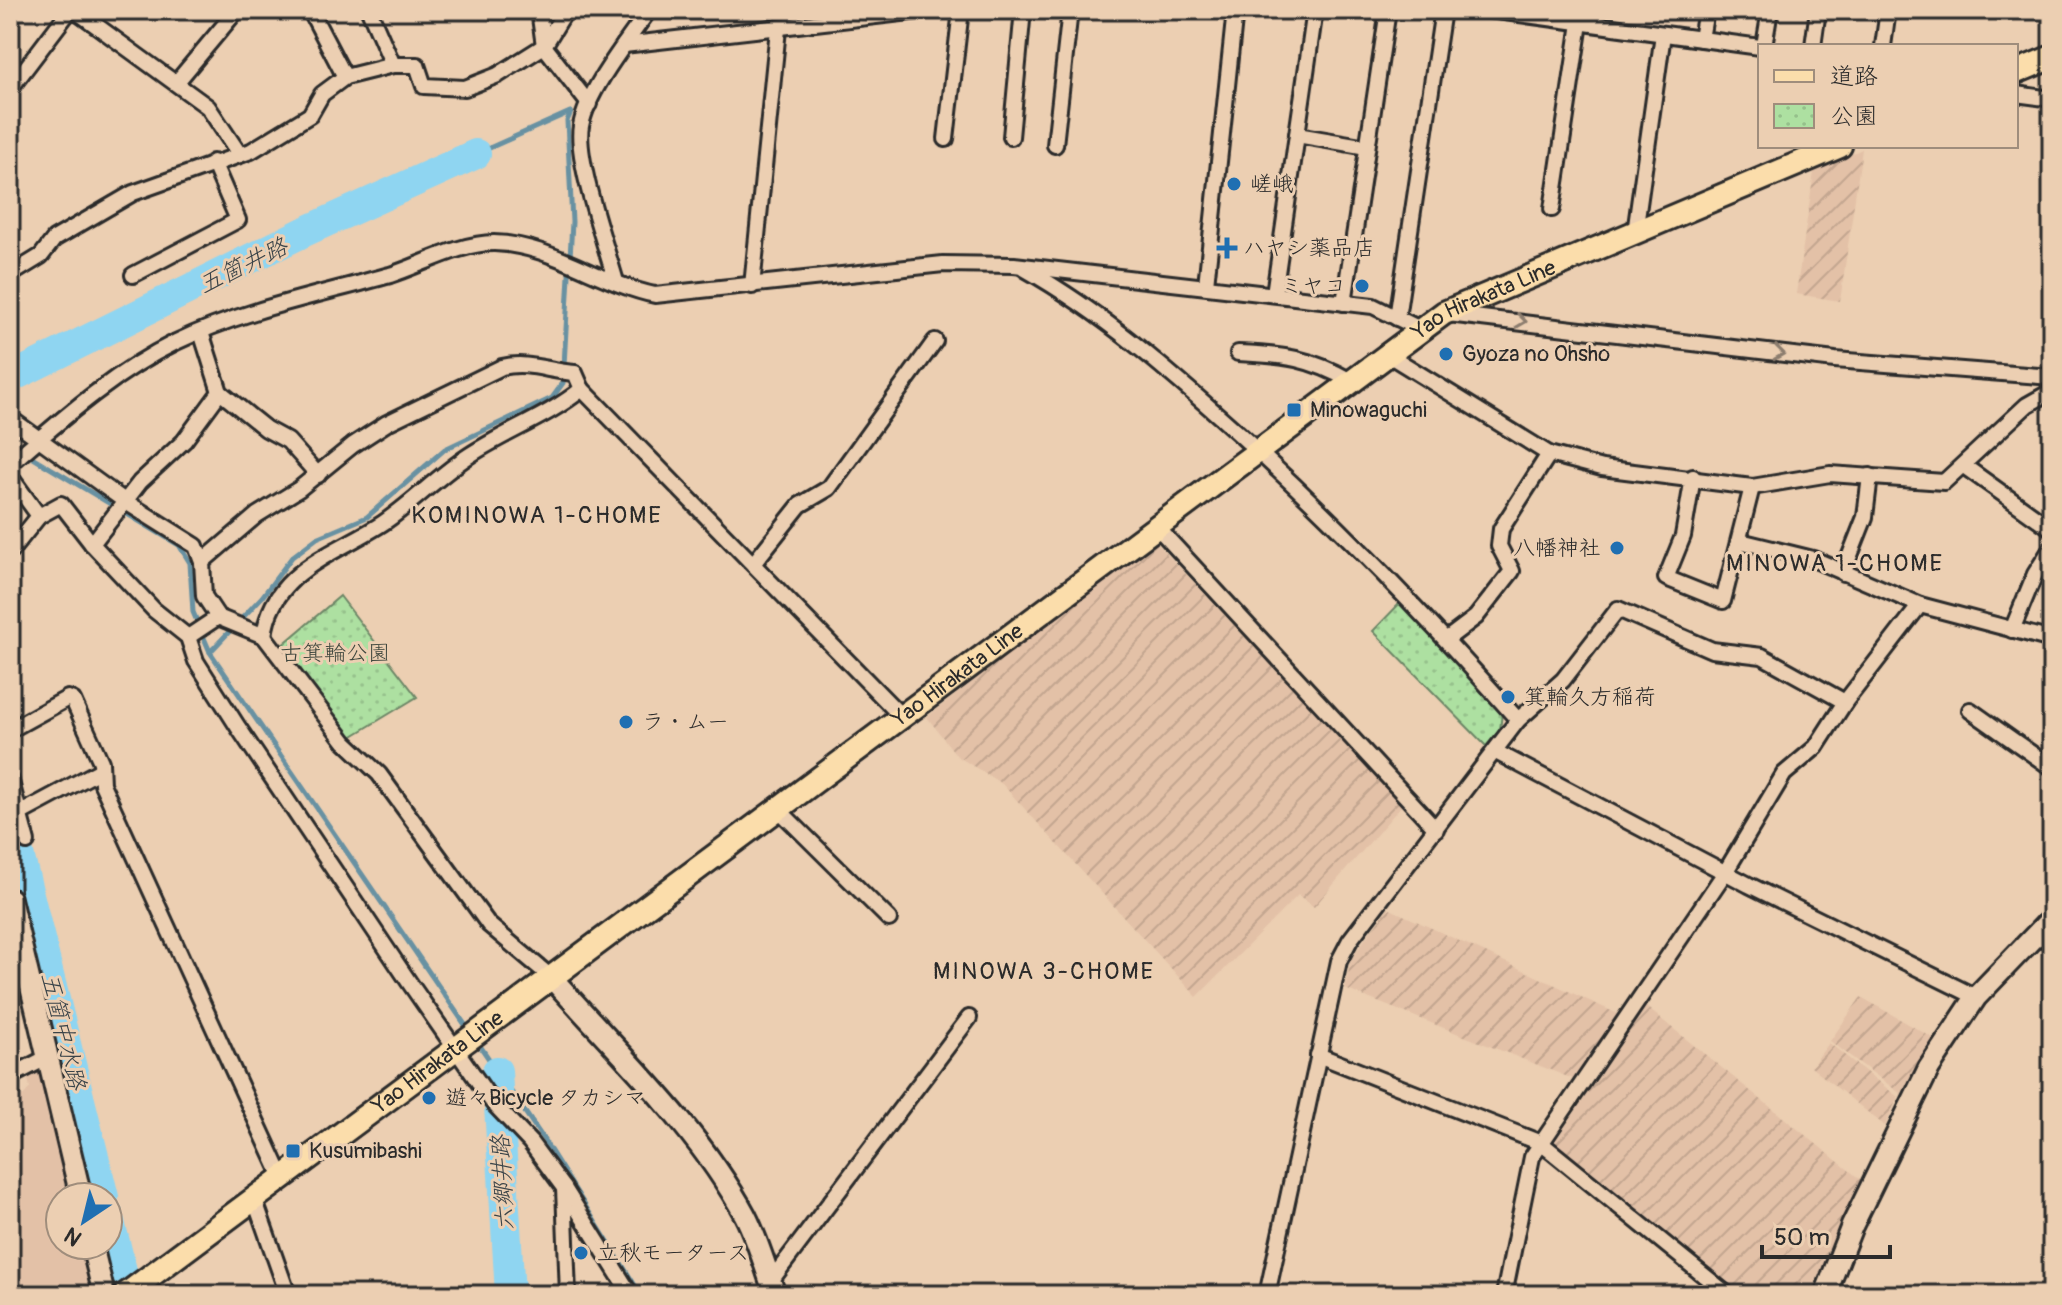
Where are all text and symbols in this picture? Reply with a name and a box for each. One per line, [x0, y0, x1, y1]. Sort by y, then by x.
legend [1758, 44, 2018, 148]
text: 道路 [1830, 62, 1878, 91]
text: 公園 [1830, 102, 1878, 131]
place label: 嵯峨 [1250, 170, 1294, 198]
marker: 嵯峨 [1225, 175, 1243, 193]
water label: 五箇井路 [194, 231, 294, 300]
place label: ハヤシ薬品店 [1243, 234, 1375, 262]
marker: ハヤシ薬品店 [1218, 239, 1236, 257]
street label: Yao Hirakata Line [1405, 253, 1560, 347]
place label: ミヤコ [1280, 272, 1346, 300]
marker: ミヤコ [1353, 277, 1371, 295]
one-way arrow [1515, 313, 1528, 330]
place label: Gyoza no Ohsho [1462, 340, 1610, 368]
marker: Gyoza no Ohsho [1437, 345, 1455, 363]
one-way arrow [1773, 345, 1786, 362]
place label: Minowaguchi [1310, 396, 1427, 424]
marker: Minowaguchi [1285, 401, 1303, 419]
district label: KOMINOWA 1-CHOME [411, 501, 663, 530]
place label: 八幡神社 [1513, 534, 1601, 562]
marker: 八幡神社 [1608, 539, 1626, 557]
district label: MINOWA 1-CHOME [1726, 549, 1944, 578]
street label: Yao Hirakata Line [886, 617, 1029, 734]
park label: 古箕輪公園 [280, 639, 390, 667]
place label: 箕輪久方稲荷 [1524, 683, 1656, 711]
marker: 箕輪久方稲荷 [1499, 688, 1517, 706]
place label: ラ・ムー [642, 708, 729, 736]
marker: ラ・ムー [617, 713, 635, 731]
district label: MINOWA 3-CHOME [933, 957, 1155, 986]
water label: 五箇中水路 [34, 969, 92, 1095]
street label: Yao Hirakata Line [366, 1004, 509, 1121]
place label: 遊々Bicycle タカシマ [445, 1084, 646, 1112]
marker: 遊々Bicycle タカシマ [420, 1089, 438, 1107]
water label: 六郷井路 [486, 1132, 520, 1232]
place label: Kusumibashi [309, 1137, 422, 1165]
marker: Kusumibashi [284, 1142, 302, 1160]
north arrow [44, 1181, 124, 1261]
scale bar [1762, 1209, 1890, 1259]
text: N [59, 1221, 87, 1252]
text: 50 m [1774, 1223, 1830, 1252]
place label: 立秋モータース [597, 1239, 749, 1267]
marker: 立秋モータース [572, 1244, 590, 1262]

